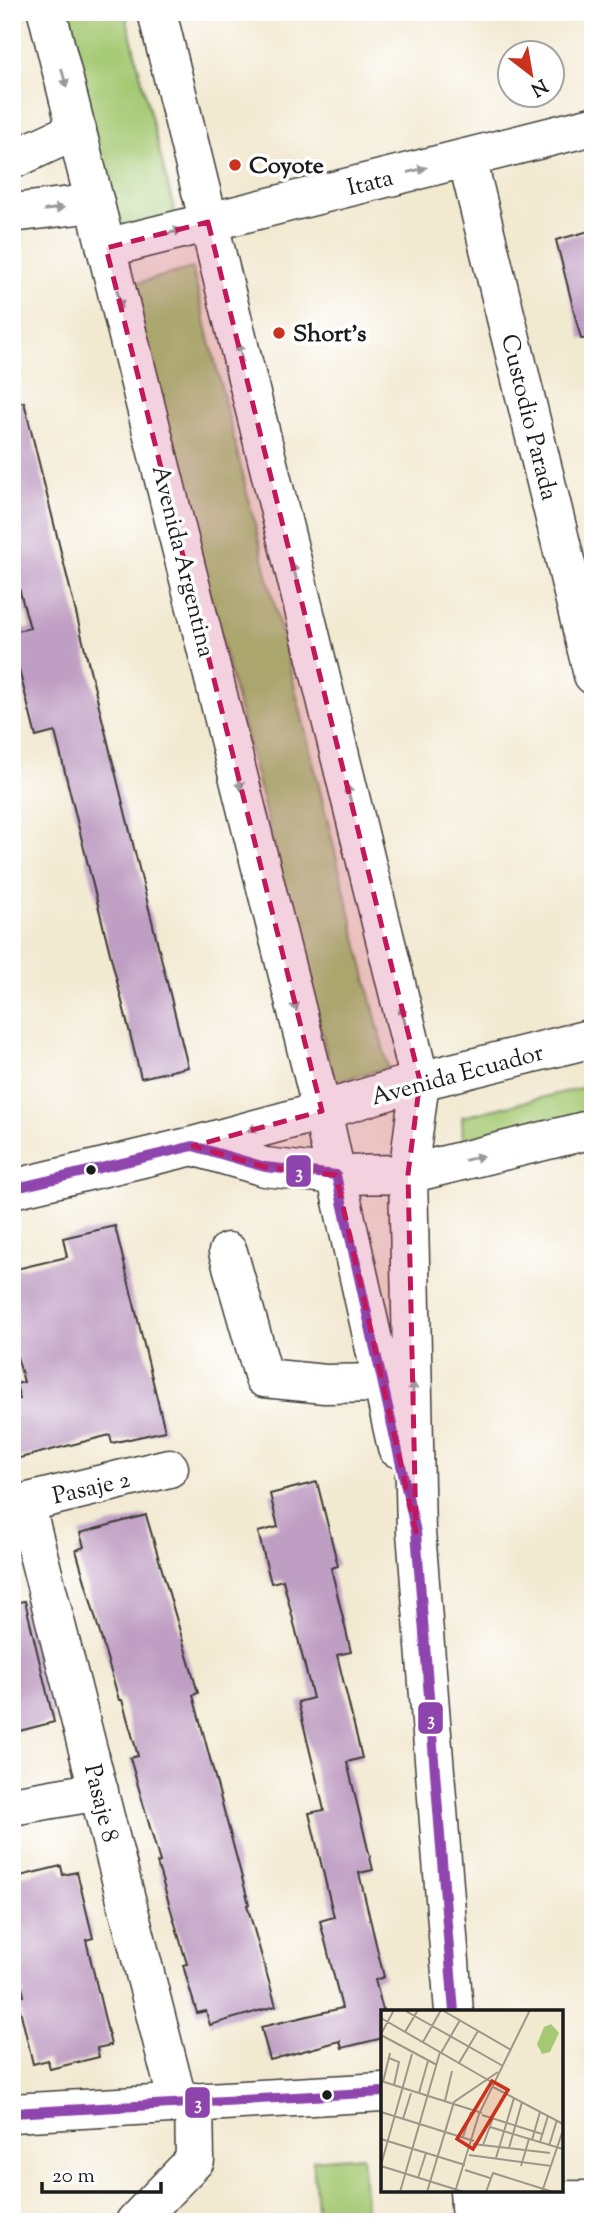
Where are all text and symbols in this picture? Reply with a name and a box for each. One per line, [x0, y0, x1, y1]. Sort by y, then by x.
north arrow [496, 38, 566, 108]
one-way arrow [59, 68, 70, 90]
text: N [525, 71, 552, 102]
place label: Coyote [249, 150, 324, 184]
marker: Coyote [227, 157, 243, 173]
street label: Itata [344, 162, 397, 206]
one-way arrow [406, 164, 428, 175]
one-way arrow [43, 203, 65, 214]
one-way arrow [162, 226, 184, 237]
one-way arrow [114, 288, 125, 310]
place label: Short's [293, 318, 367, 352]
marker: Short's [271, 325, 287, 341]
street label: Custodio Parada [491, 331, 565, 504]
one-way arrow [234, 341, 245, 363]
street label: Avenida Argentina [142, 462, 222, 661]
one-way arrow [289, 562, 300, 584]
one-way arrow [234, 771, 245, 793]
one-way arrow [343, 783, 354, 805]
one-way arrow [289, 991, 300, 1013]
one-way arrow [397, 1004, 408, 1026]
street label: Avenida Ecuador [368, 1037, 548, 1115]
one-way arrow [246, 1123, 268, 1134]
one-way arrow [463, 1152, 485, 1163]
line badge: 3 [285, 1154, 312, 1188]
text: 3 [295, 1160, 303, 1187]
unlabelled marker [84, 1163, 98, 1177]
one-way arrow [407, 1379, 418, 1401]
street label: Pasaje 2 [49, 1464, 134, 1514]
line badge: 3 [417, 1701, 444, 1735]
text: 3 [427, 1707, 435, 1734]
street label: Pasaje 8 [74, 1761, 126, 1846]
inset map [381, 2010, 563, 2192]
line badge: 3 [184, 2086, 211, 2119]
unlabelled marker [320, 2088, 334, 2102]
text: 3 [194, 2091, 202, 2118]
scale bar [42, 2150, 161, 2194]
text: 20 m [52, 2162, 95, 2192]

